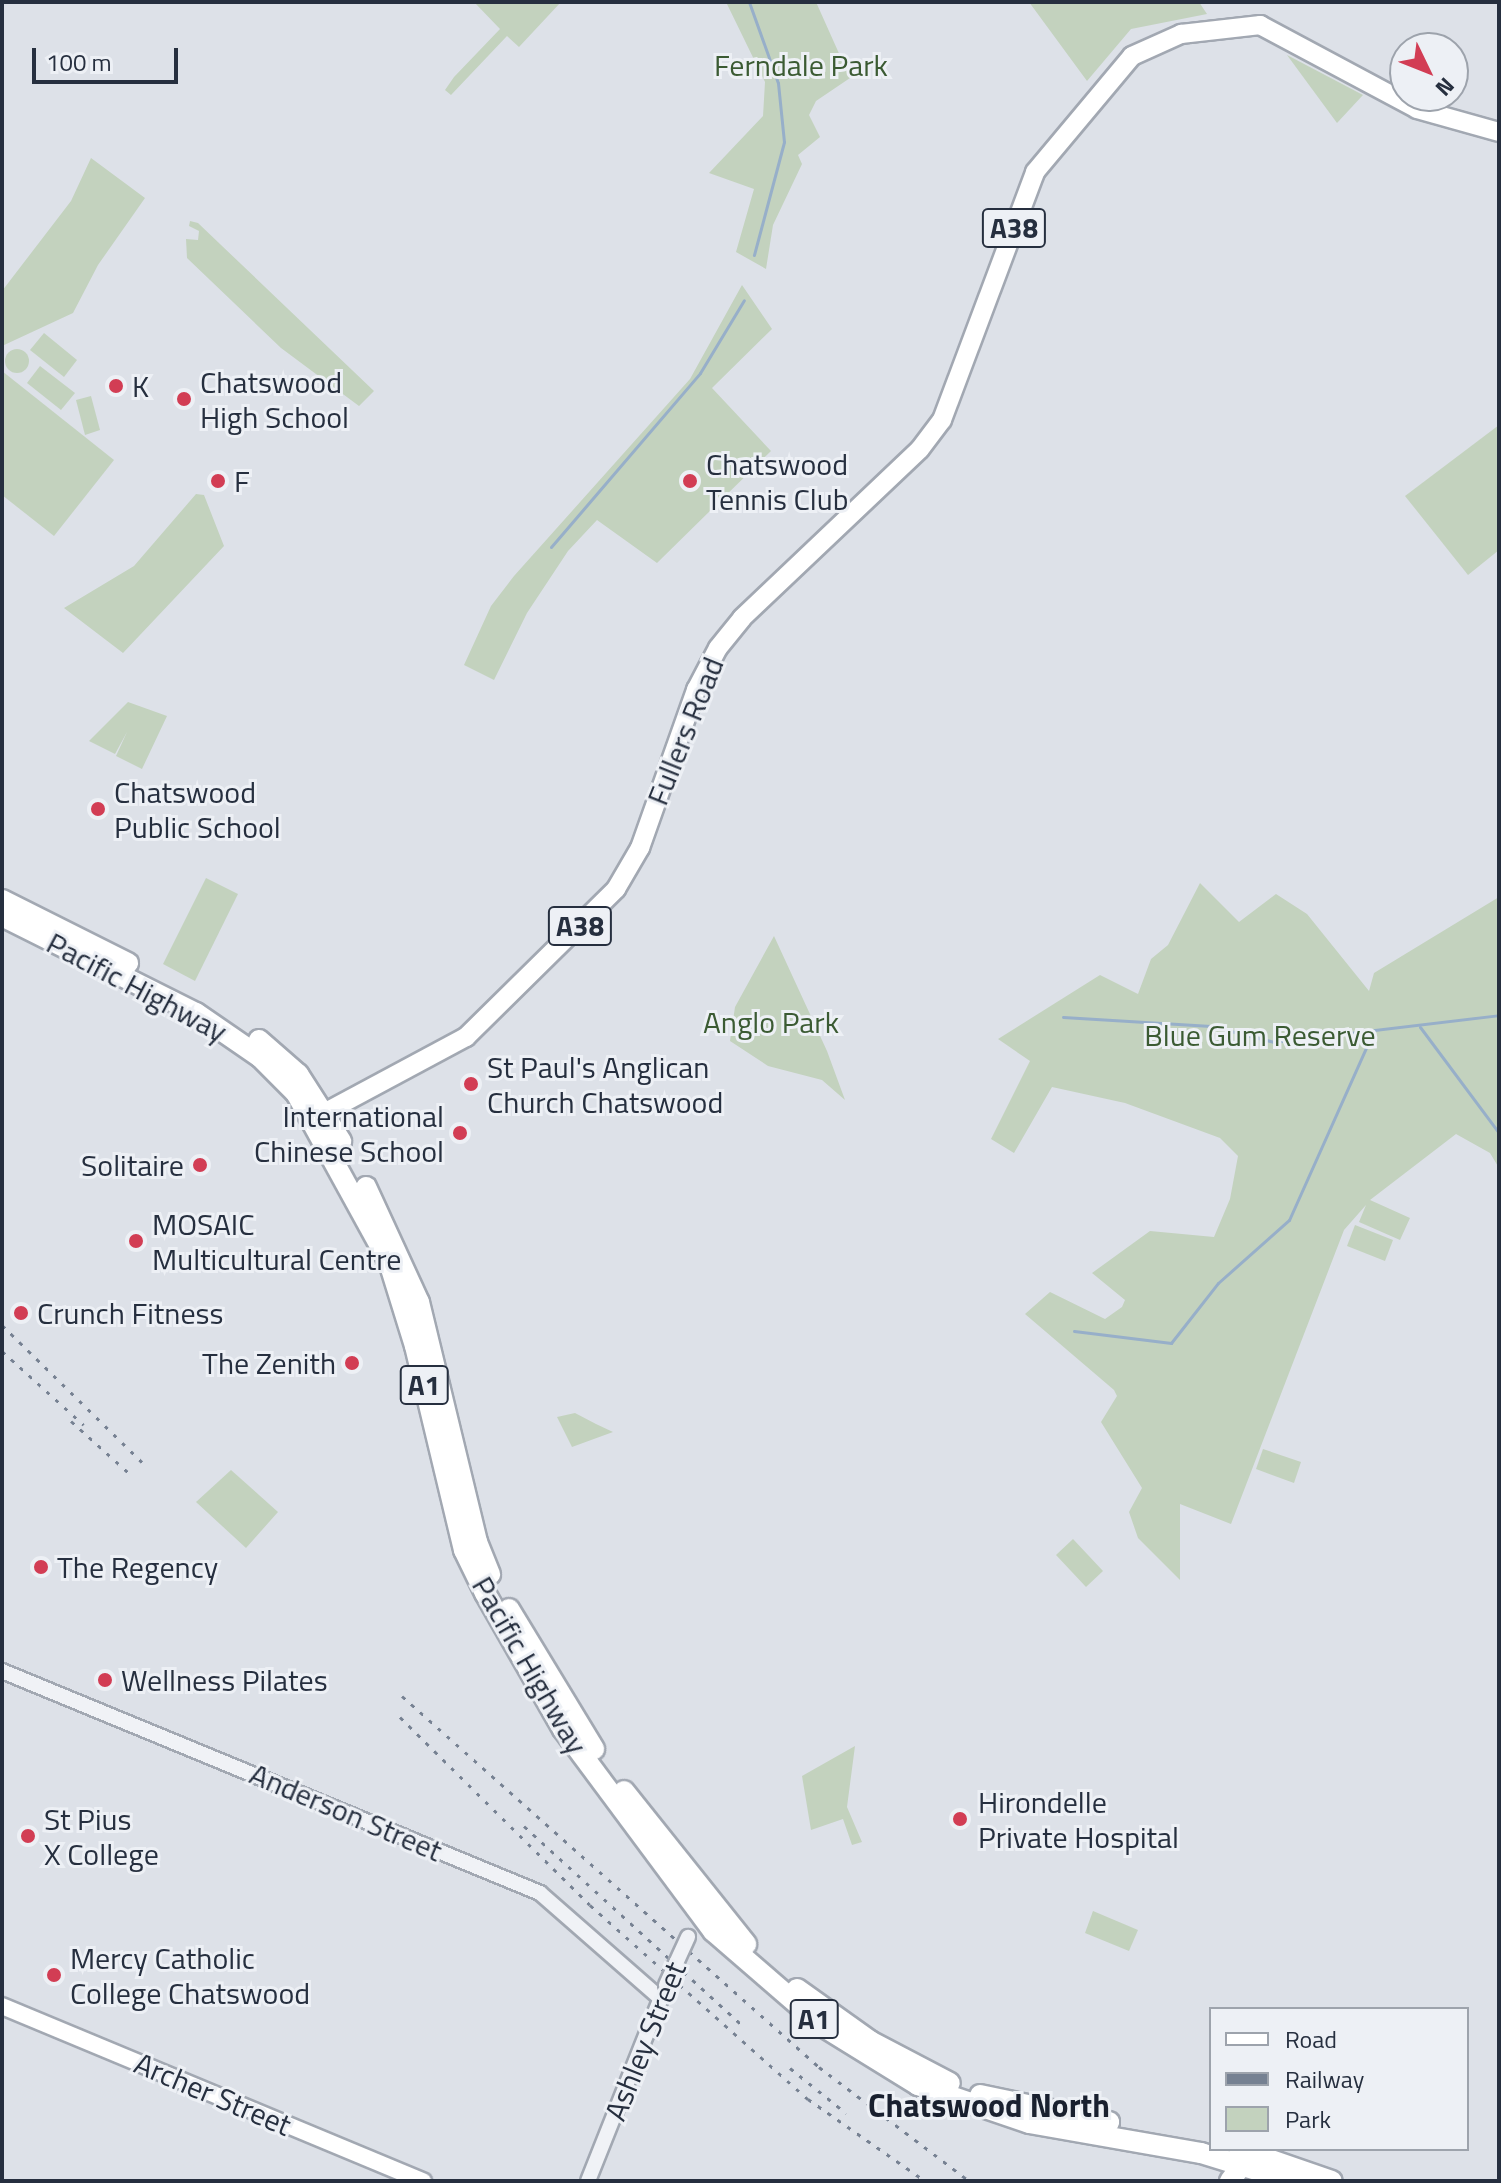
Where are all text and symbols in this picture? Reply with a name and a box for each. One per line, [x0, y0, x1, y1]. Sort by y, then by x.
scale bar [36, 32, 182, 82]
north arrow [1389, 32, 1469, 112]
text: 100 m [46, 44, 112, 80]
park label: Ferndale Park [714, 47, 888, 83]
text: N [1427, 70, 1463, 104]
road number: A38 [980, 204, 1048, 252]
place label: Chatswood High School [200, 364, 349, 434]
place label: K [132, 368, 149, 404]
marker: K [107, 377, 125, 395]
marker: Chatswood High School [175, 390, 193, 408]
place label: Chatswood Tennis Club [706, 446, 848, 516]
place label: F [234, 463, 250, 499]
marker: F [209, 472, 227, 490]
marker: Chatswood Tennis Club [681, 472, 699, 490]
street label: Fullers Road [639, 652, 731, 810]
place label: Chatswood Public School [114, 774, 281, 844]
marker: Chatswood Public School [89, 800, 107, 818]
road number: A38 [546, 902, 614, 950]
street label: Pacific Highway [41, 924, 233, 1050]
park label: Anglo Park [703, 1004, 839, 1040]
park label: Blue Gum Reserve [1144, 1017, 1376, 1053]
place label: St Paul's Anglican Church Chatswood [487, 1049, 723, 1120]
marker: St Paul's Anglican Church Chatswood [462, 1075, 480, 1093]
place label: International Chinese School [254, 1098, 444, 1168]
marker: International Chinese School [451, 1124, 469, 1142]
place label: Solitaire [81, 1147, 184, 1183]
marker: Solitaire [191, 1156, 209, 1174]
place label: MOSAIC Multicultural Centre [152, 1206, 401, 1276]
marker: MOSAIC Multicultural Centre [127, 1232, 145, 1250]
place label: Crunch Fitness [37, 1295, 223, 1331]
marker: Crunch Fitness [12, 1304, 30, 1322]
place label: The Zenith [202, 1345, 336, 1381]
marker: The Zenith [343, 1354, 361, 1372]
road number: A1 [398, 1361, 450, 1409]
place label: The Regency [57, 1549, 218, 1585]
marker: The Regency [32, 1558, 50, 1576]
street label: Pacific Highway [465, 1570, 595, 1760]
place label: Wellness Pilates [121, 1662, 328, 1698]
marker: Wellness Pilates [96, 1671, 114, 1689]
street label: Anderson Street [245, 1755, 447, 1869]
place label: Hirondelle Private Hospital [978, 1784, 1179, 1854]
place label: St Pius X College [44, 1801, 159, 1872]
marker: Hirondelle Private Hospital [949, 1808, 971, 1830]
marker: St Pius X College [19, 1827, 37, 1845]
place label: Mercy Catholic College Chatswood [70, 1940, 310, 2010]
street label: Ashley Street [597, 1956, 693, 2126]
marker: Mercy Catholic College Chatswood [45, 1966, 63, 1984]
road number: A1 [788, 1995, 840, 2043]
legend [1209, 2007, 1469, 2151]
text: Road [1285, 2021, 1337, 2057]
street label: Archer Street [129, 2045, 297, 2143]
text: Railway [1285, 2061, 1364, 2097]
district label: Chatswood North [868, 2086, 1110, 2124]
text: Park [1285, 2101, 1331, 2137]

